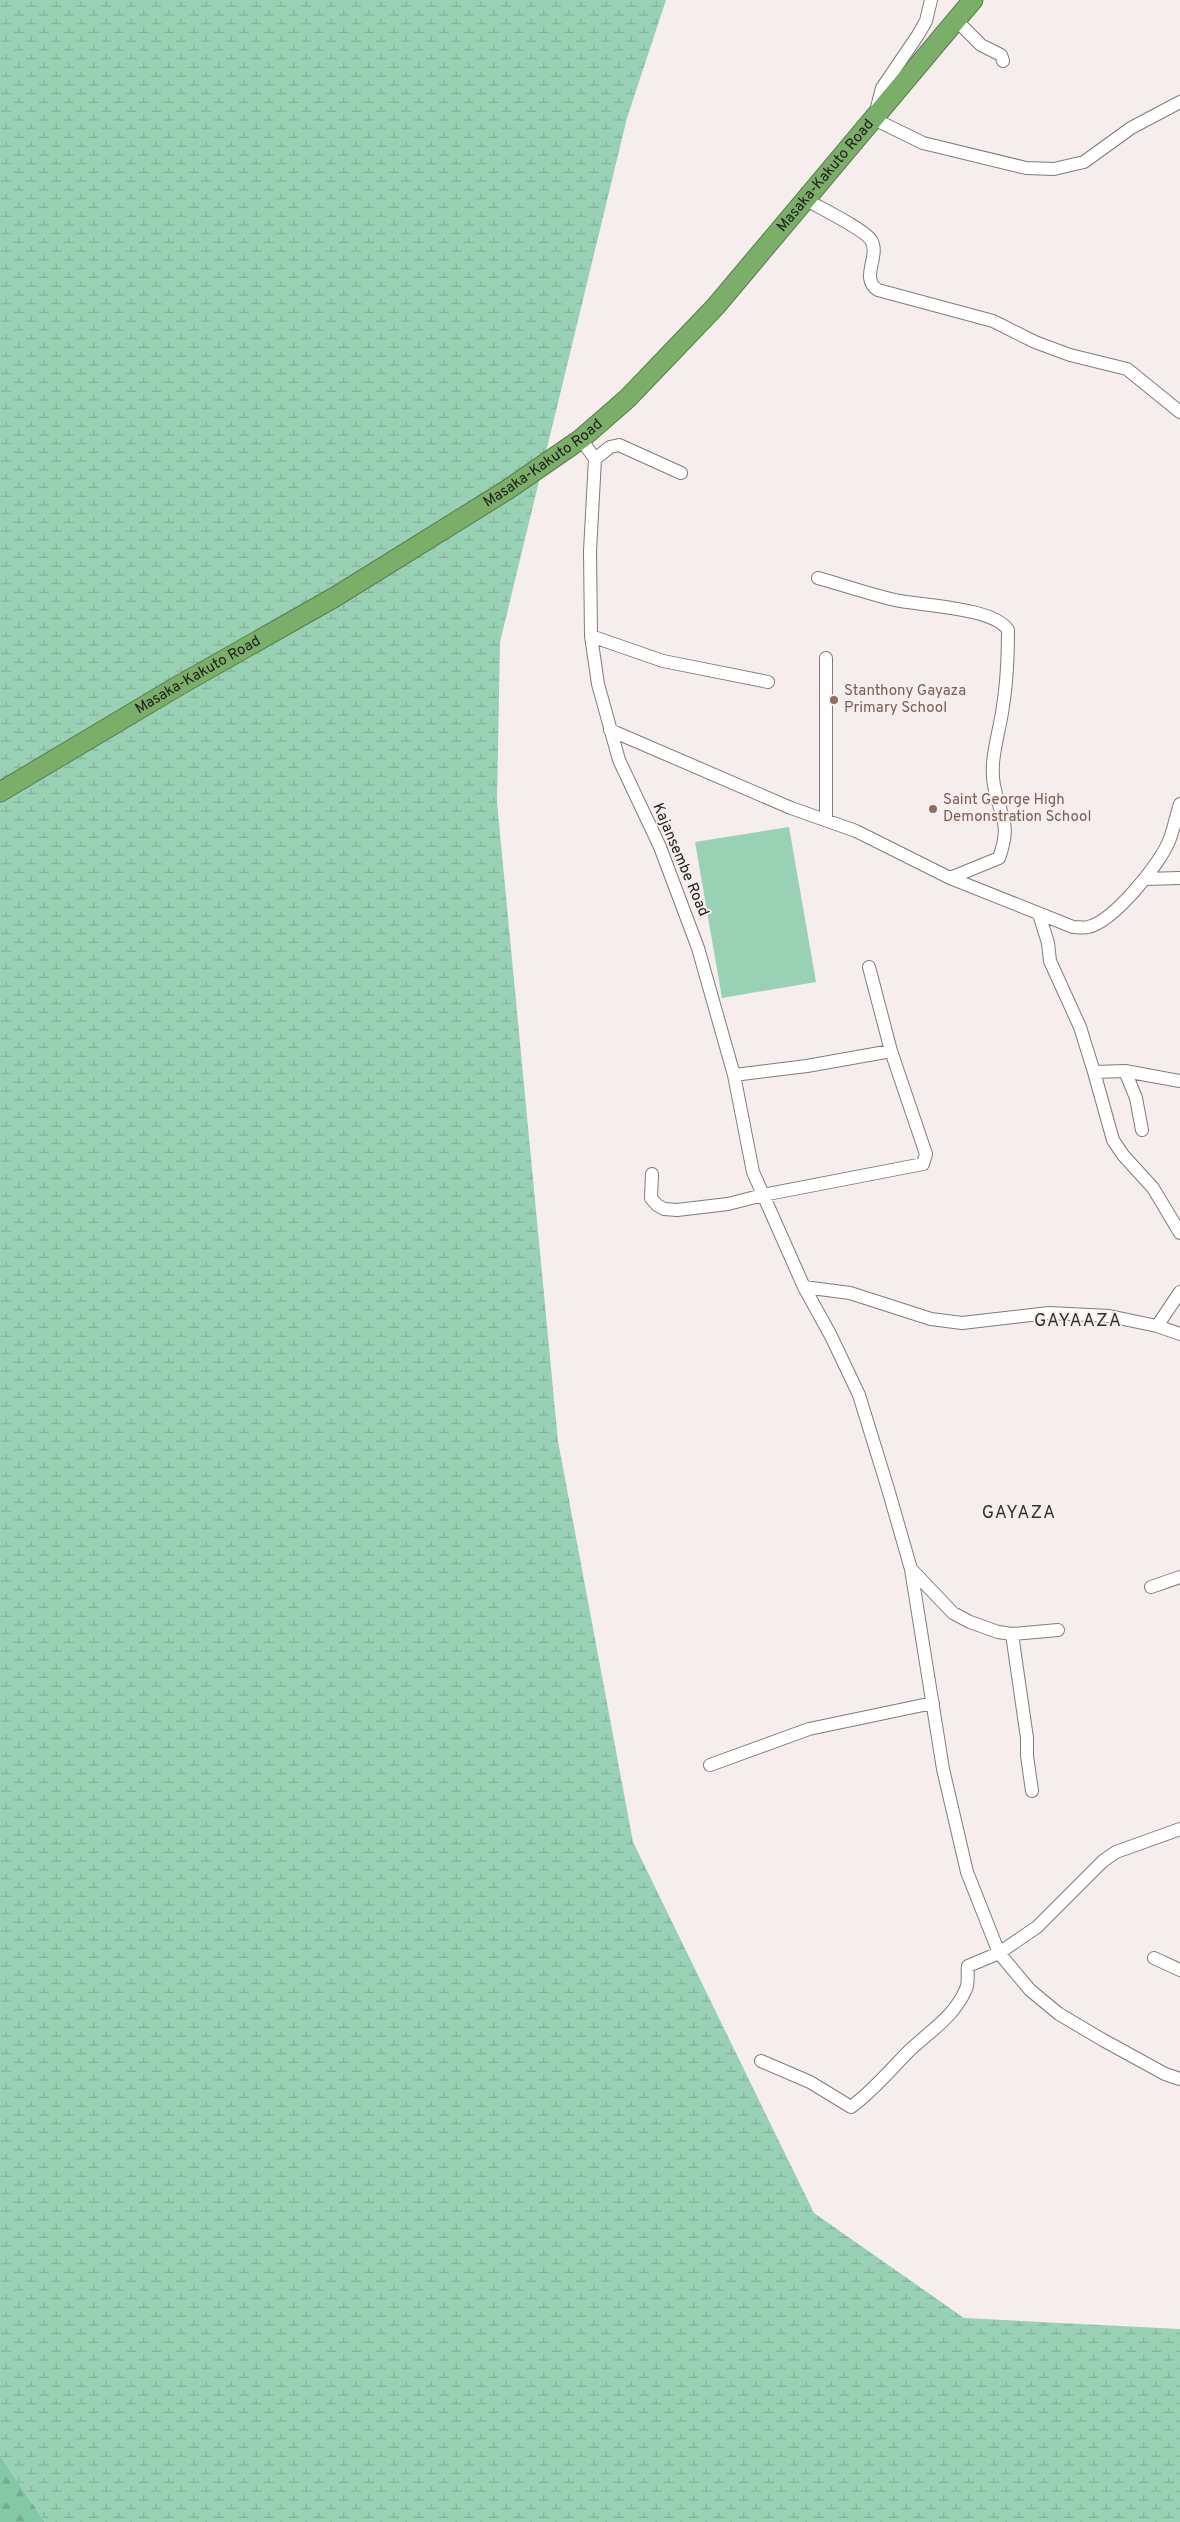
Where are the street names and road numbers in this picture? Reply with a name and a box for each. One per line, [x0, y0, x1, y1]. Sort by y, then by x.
street label: Masaka-Kakuto Road [773, 115, 878, 236]
street label: Masaka-Kakuto Road [480, 415, 607, 512]
street label: Masaka-Kakuto Road [132, 632, 264, 719]
street label: Kajansembe Road [648, 801, 712, 919]

